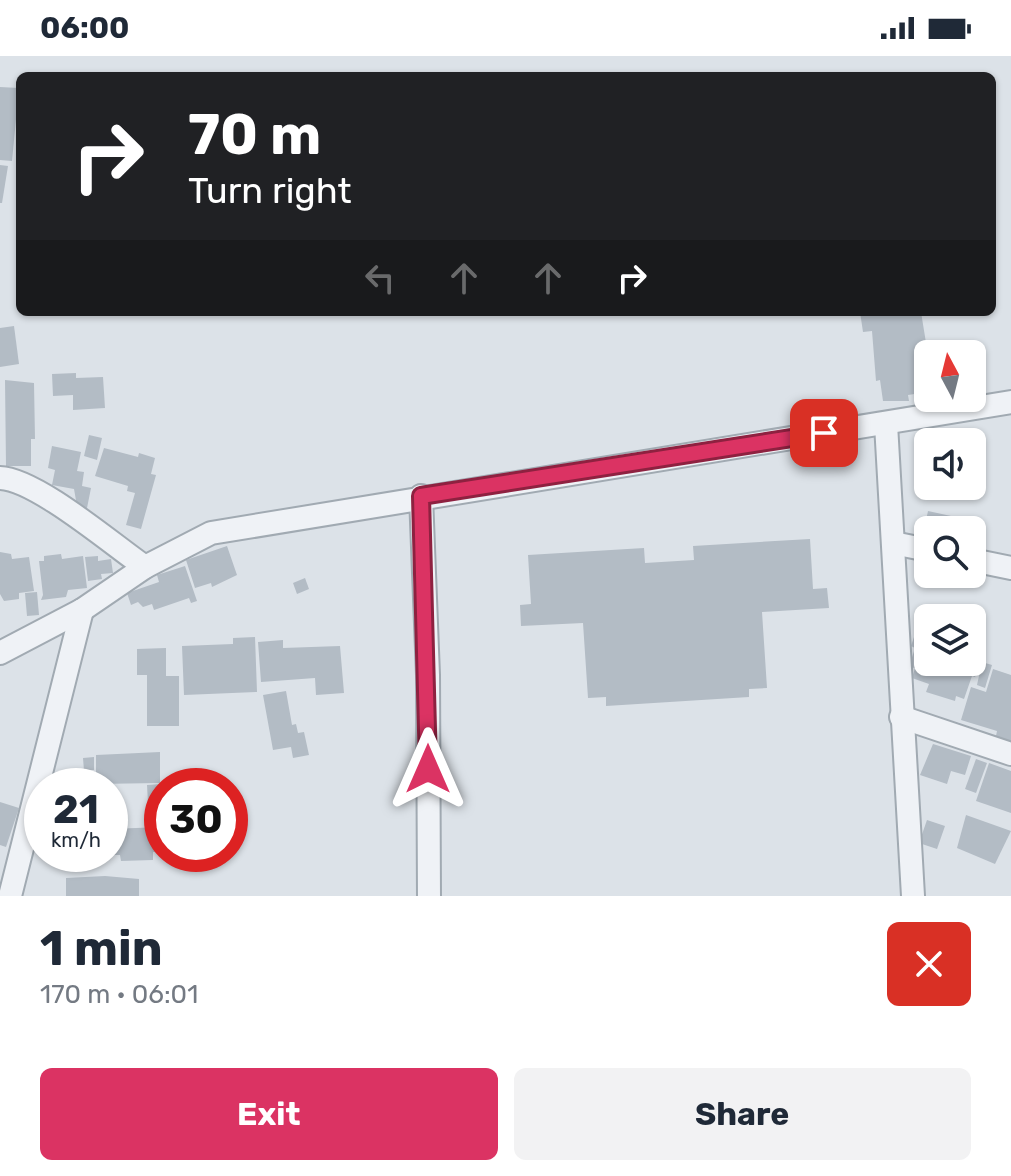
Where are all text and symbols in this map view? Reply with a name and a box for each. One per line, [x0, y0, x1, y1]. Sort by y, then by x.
text: 06:00 [40, 10, 130, 46]
text: 70 m [188, 102, 321, 168]
icon: right [56, 104, 160, 208]
text: Turn right [188, 169, 352, 212]
icon: left [358, 256, 402, 300]
icon: ahead [442, 256, 486, 300]
icon: ahead [526, 256, 570, 300]
icon: right [610, 256, 654, 300]
north arrow [914, 340, 986, 412]
map controls [914, 340, 986, 676]
pin [790, 399, 858, 467]
icon: arrive [802, 411, 846, 455]
button: sound [914, 428, 986, 500]
button: search [914, 516, 986, 588]
button: layers [914, 604, 986, 676]
position arrow [386, 727, 470, 811]
speed limit sign: 30 [144, 768, 248, 872]
text: 21 [53, 786, 99, 833]
text: km/h [51, 828, 101, 852]
text: 1 min [40, 920, 163, 977]
button: close [887, 922, 971, 1006]
text: 170 m · 06:01 [40, 979, 198, 1010]
button: Exit [40, 1068, 498, 1160]
button: Share [514, 1068, 971, 1160]

